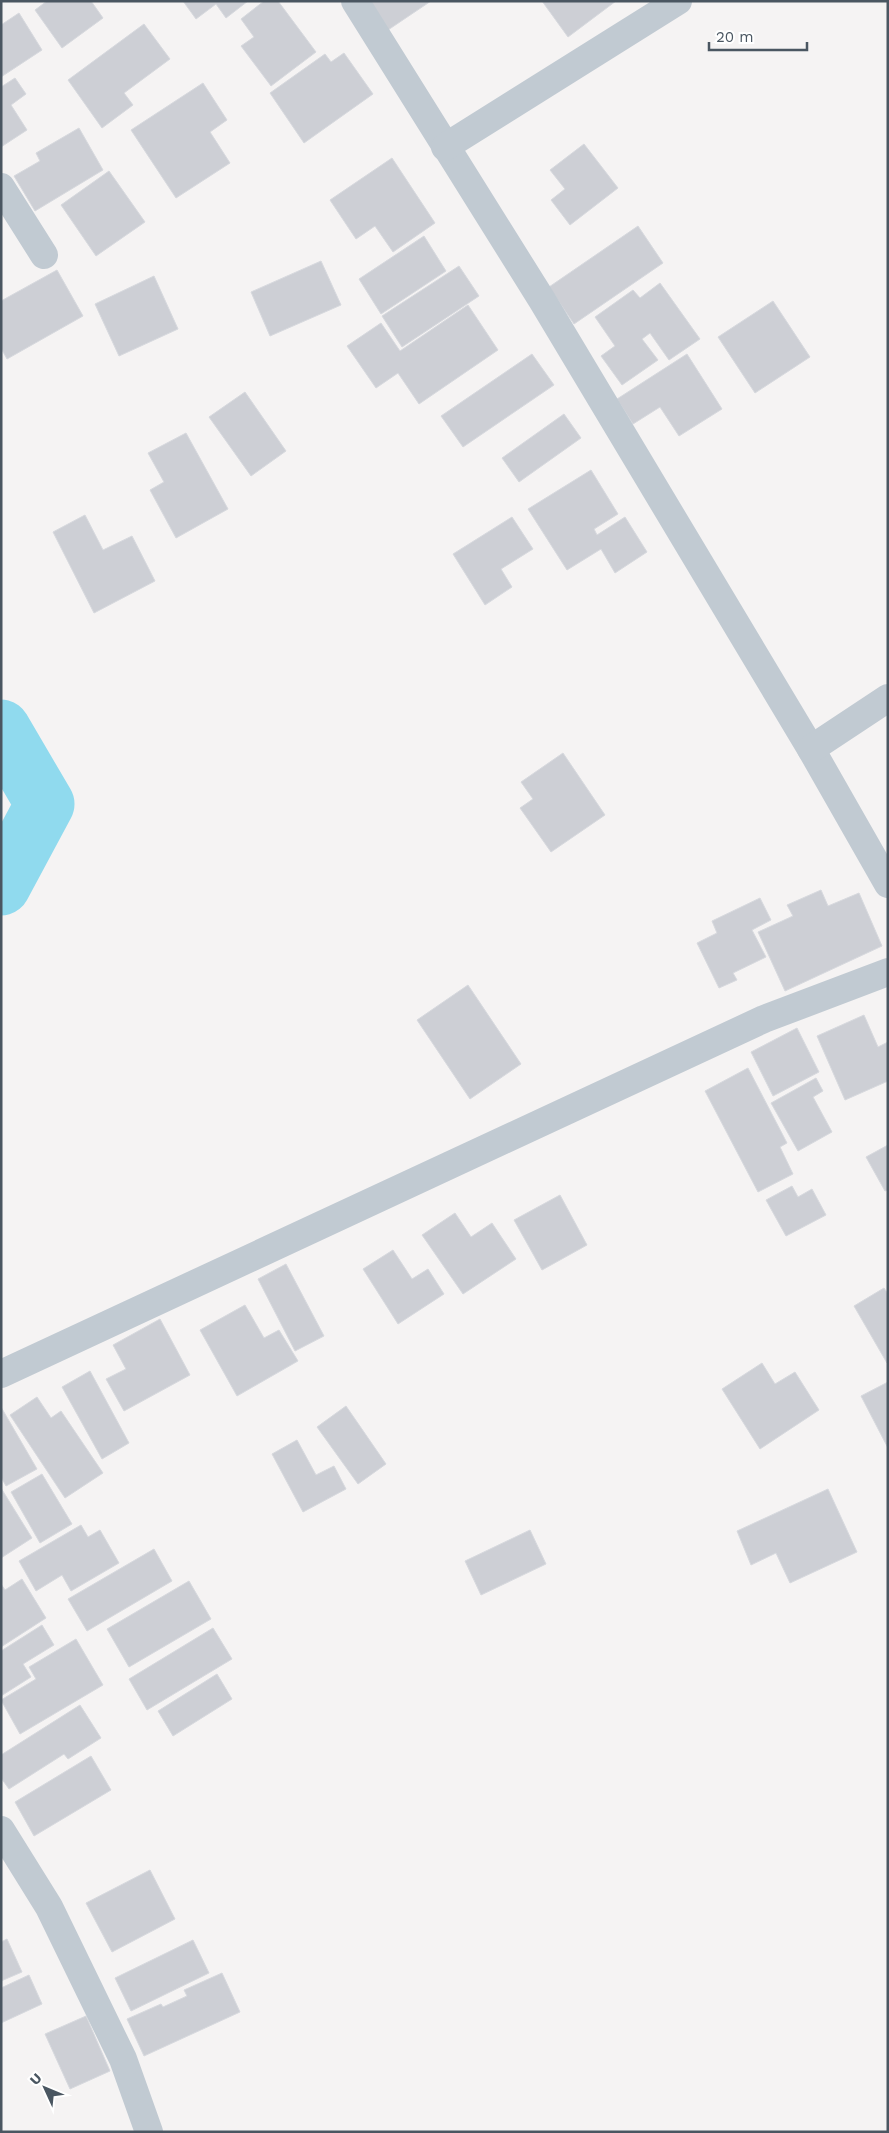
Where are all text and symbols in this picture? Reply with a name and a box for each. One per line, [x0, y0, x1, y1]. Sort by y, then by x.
scale bar [709, 20, 806, 52]
text: 20 m [716, 28, 754, 46]
north arrow [20, 2063, 70, 2113]
text: U [26, 2070, 45, 2088]

